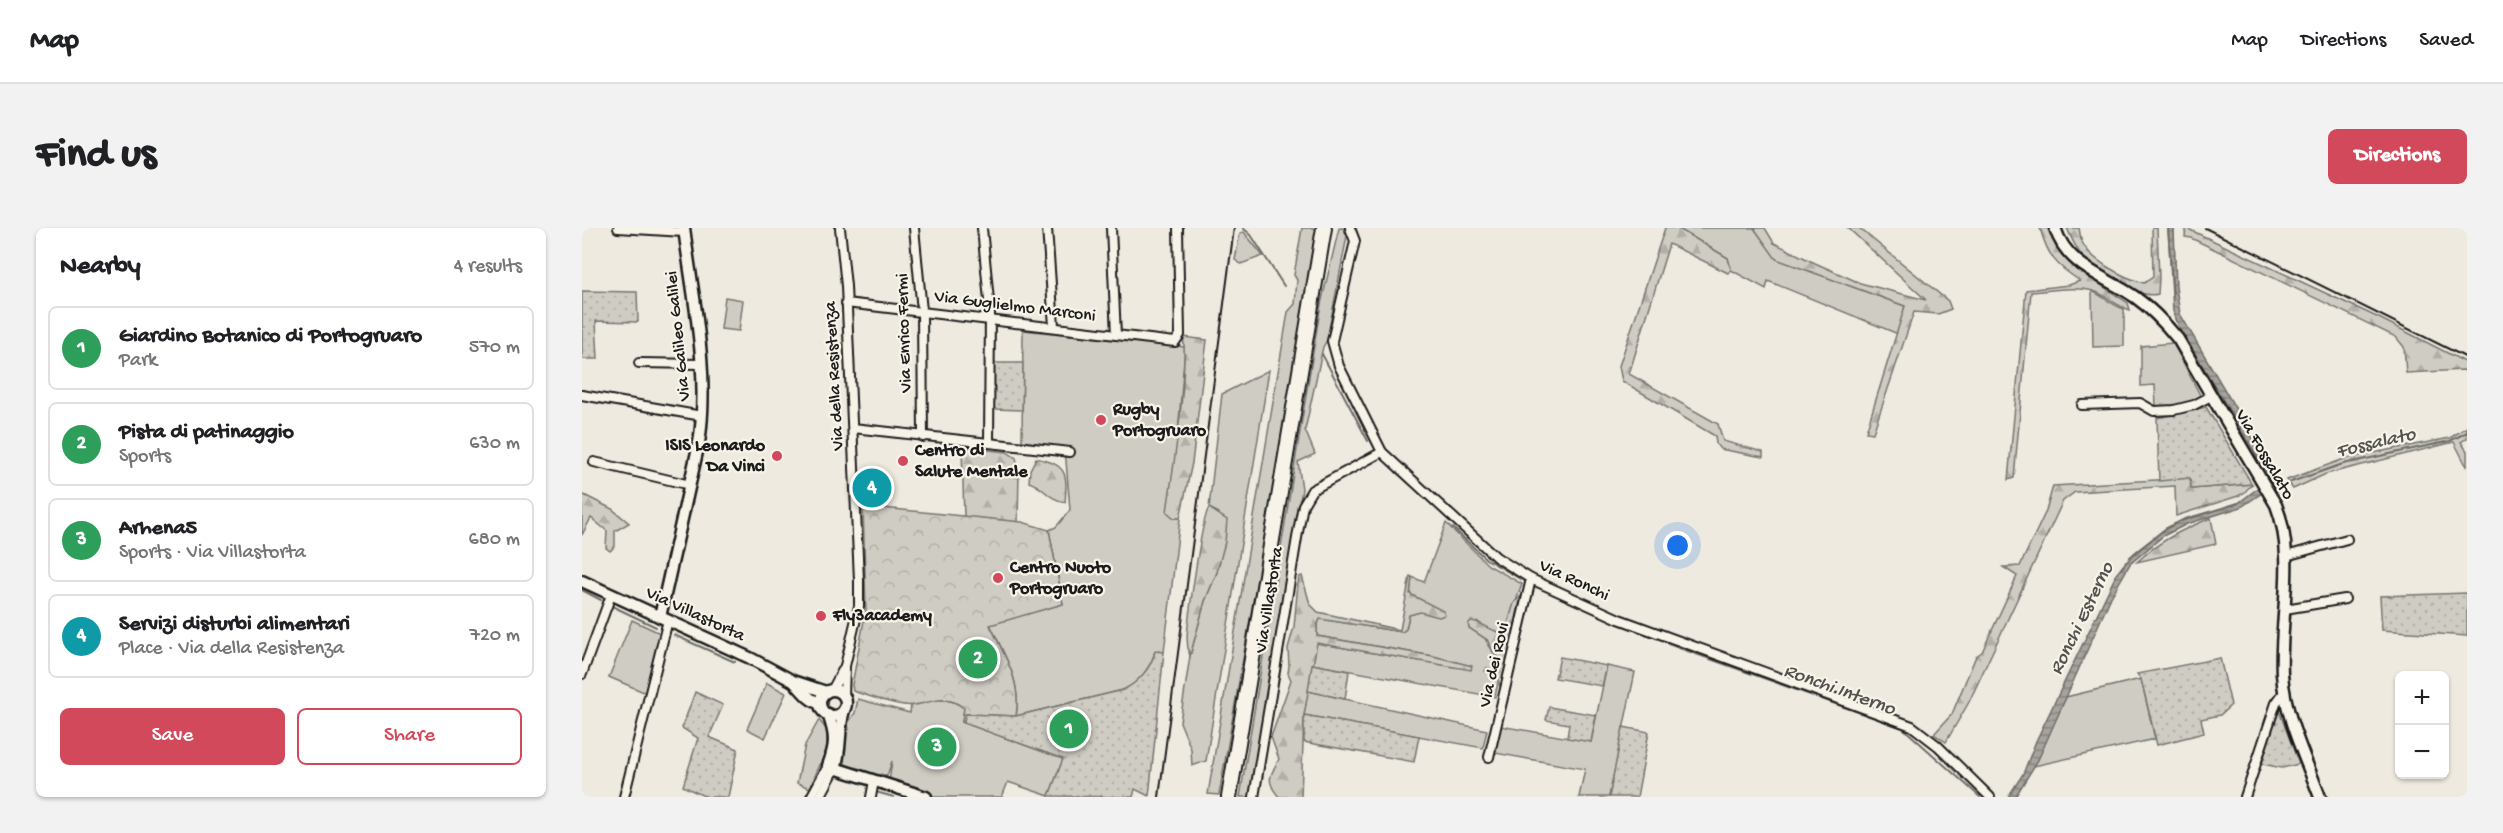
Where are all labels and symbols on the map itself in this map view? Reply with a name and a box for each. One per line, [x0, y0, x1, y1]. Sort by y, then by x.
street label: Via Galileo Galilei [662, 270, 696, 403]
street label: Via Enrico Fermi [892, 273, 918, 394]
street label: Via Guglielmo Marconi [932, 287, 1097, 327]
street label: Via della Resistenza [821, 300, 849, 452]
place label: Rugby Portogruaro [1112, 400, 1207, 442]
street label: Via Fossalato [2229, 405, 2298, 504]
marker: Rugby Portogruaro [1094, 413, 1108, 427]
water label: Fossalato [2334, 423, 2419, 464]
place label: ISIS Leonardo Da Vinci [665, 436, 766, 478]
place label: Centro di Salute Mentale [914, 441, 1028, 483]
marker: ISIS Leonardo Da Vinci [770, 449, 784, 463]
marker: Centro di Salute Mentale [896, 454, 910, 468]
pin: 4 [852, 466, 892, 510]
your location [1663, 531, 1692, 560]
street label: Via Villastorta [1251, 545, 1289, 655]
street label: Via Ronchi [1535, 555, 1613, 606]
place label: Centro Nuoto Portogruaro [1009, 558, 1112, 600]
water label: Ronchi Esterno [2046, 558, 2121, 679]
marker: Centro Nuoto Portogruaro [991, 571, 1005, 585]
street label: Via Villastorta [641, 582, 749, 648]
place label: Fly3academy [832, 606, 932, 627]
marker: Fly3academy [814, 609, 828, 623]
street label: Via dei Rovi [1475, 620, 1515, 711]
pin: 2 [958, 636, 998, 682]
water label: Ronchi Interno [1780, 660, 1899, 722]
pin: 1 [1050, 706, 1088, 752]
pin: 3 [918, 724, 956, 770]

